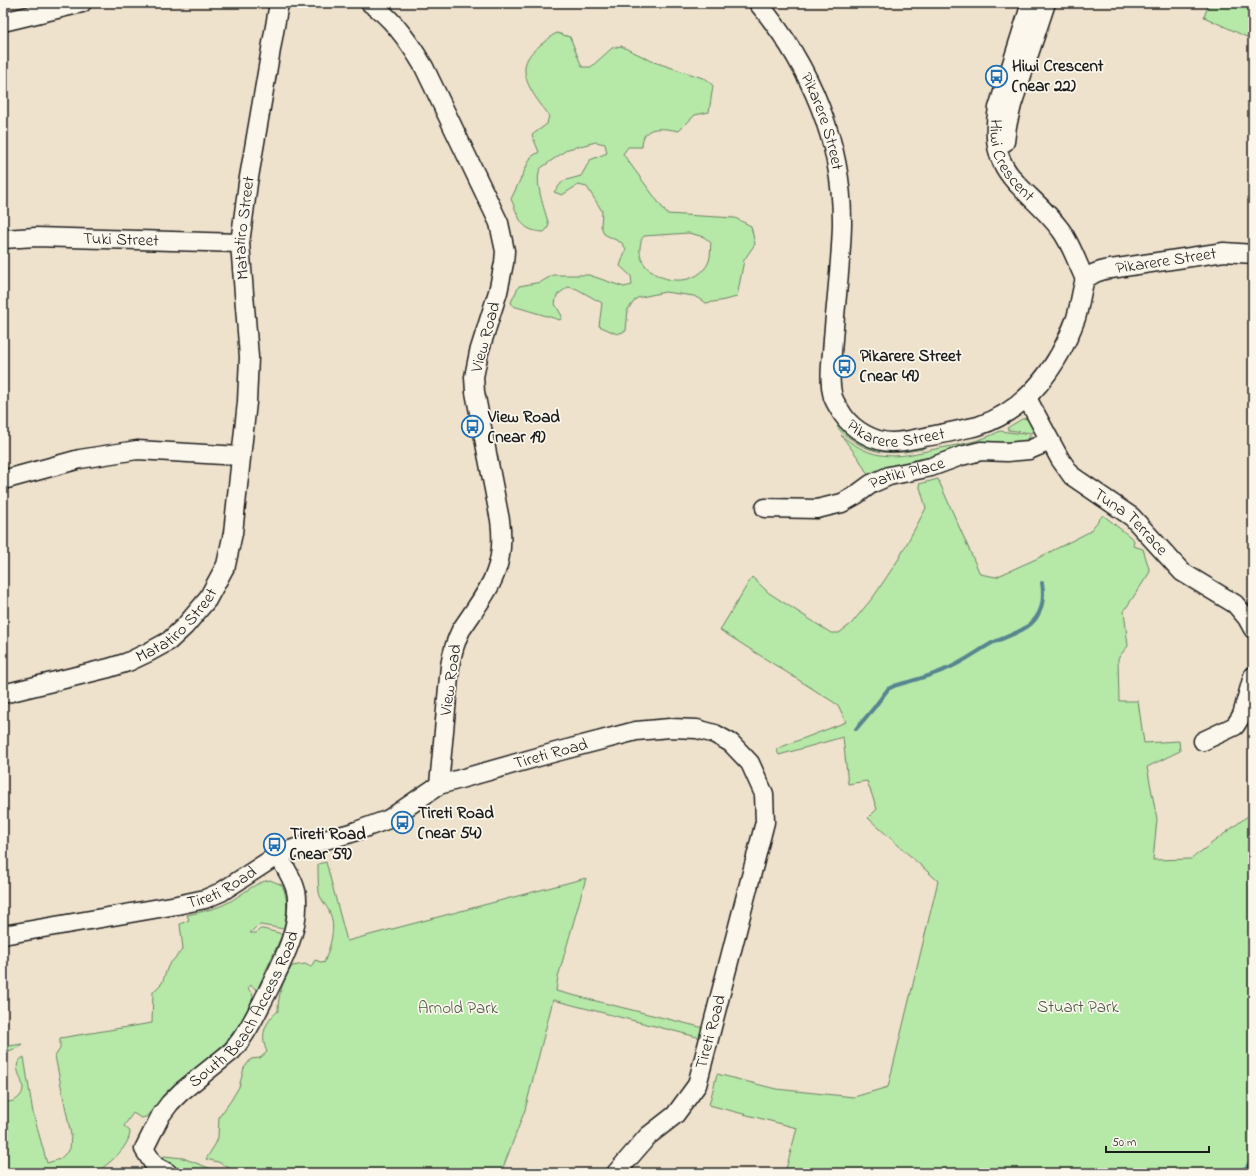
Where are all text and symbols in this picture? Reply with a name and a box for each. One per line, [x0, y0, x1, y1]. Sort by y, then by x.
place label: Hiwi Crescent (near 22) [1012, 54, 1104, 99]
bus stop icon: Hiwi Crescent (near 22) [984, 63, 1010, 89]
street label: Pikarere Street [794, 68, 850, 172]
street label: Hiwi Crescent [983, 118, 1041, 208]
street label: Matatiro Street [227, 174, 262, 281]
street label: Tuki Street [83, 226, 160, 253]
street label: Pikarere Street [1114, 241, 1218, 281]
street label: View Road [464, 299, 507, 376]
place label: Pikarere Street (near 49) [860, 344, 962, 389]
bus stop icon: Pikarere Street (near 49) [831, 353, 857, 379]
place label: View Road (near 19) [487, 405, 560, 450]
street label: Pikarere Street [841, 413, 947, 455]
bus stop icon: View Road (near 19) [459, 414, 485, 440]
street label: Patiki Place [865, 450, 949, 496]
street label: Tuna Terrace [1089, 482, 1174, 562]
street label: Matatiro Street [131, 583, 224, 669]
street label: View Road [433, 642, 468, 718]
street label: Tireti Road [511, 732, 591, 776]
place label: Tireti Road (near 54) [418, 801, 494, 846]
bus stop icon: Tireti Road (near 54) [389, 810, 415, 836]
place label: Tireti Road (near 59) [290, 822, 366, 867]
bus stop icon: Tireti Road (near 59) [262, 831, 288, 857]
street label: Tireti Road [185, 859, 262, 915]
street label: South Beach Access Road [183, 928, 305, 1094]
street label: Tireti Road [689, 992, 733, 1072]
park label: Stuart Park [1037, 995, 1119, 1020]
park label: Arnold Park [418, 996, 498, 1021]
scale bar [1106, 1128, 1209, 1154]
text: 50 m [1112, 1134, 1136, 1152]

